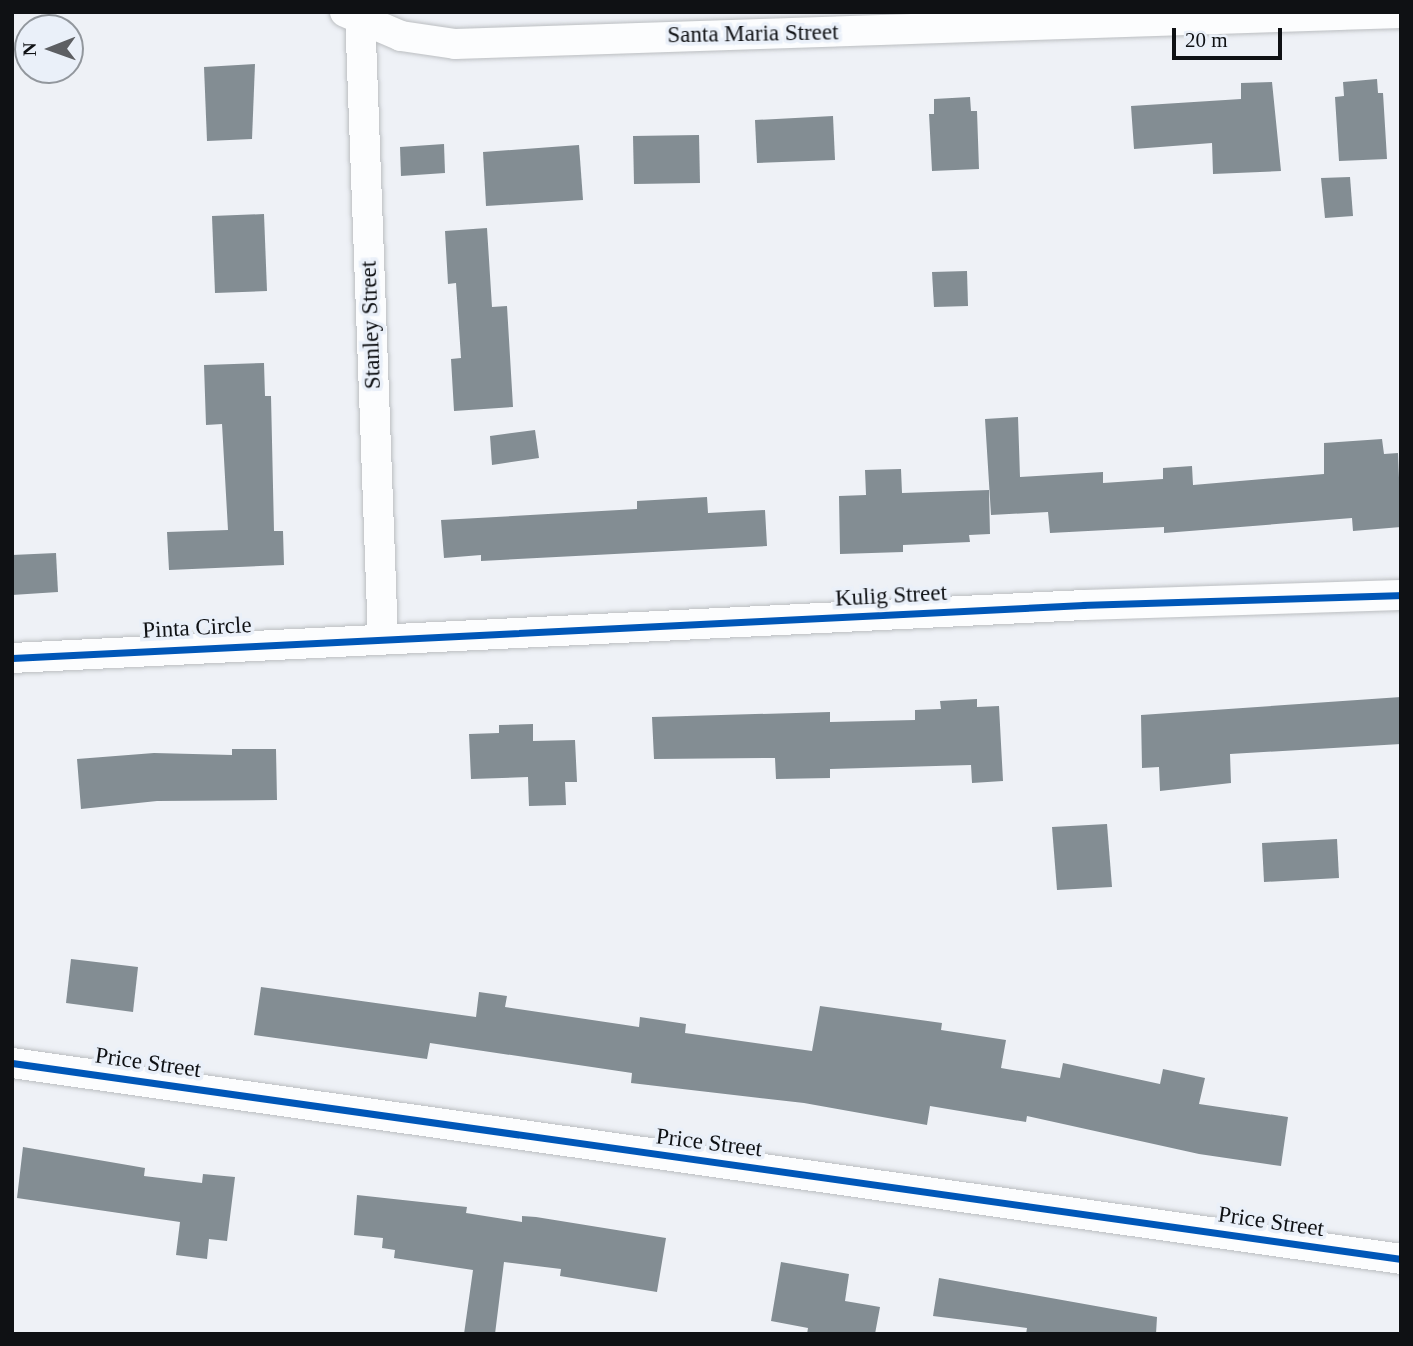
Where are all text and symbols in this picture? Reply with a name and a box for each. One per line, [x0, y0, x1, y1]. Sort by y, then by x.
north arrow [14, 14, 84, 84]
scale bar [1175, 14, 1285, 58]
street label: Santa Maria Street [667, 19, 839, 49]
text: 20 m [1185, 28, 1228, 52]
text: N [19, 42, 40, 56]
street label: Stanley Street [355, 260, 387, 390]
street label: Kulig Street [834, 579, 948, 613]
street label: Pinta Circle [142, 611, 252, 645]
street label: Price Street [93, 1042, 203, 1084]
street label: Price Street [654, 1123, 764, 1163]
street label: Price Street [1216, 1201, 1326, 1243]

